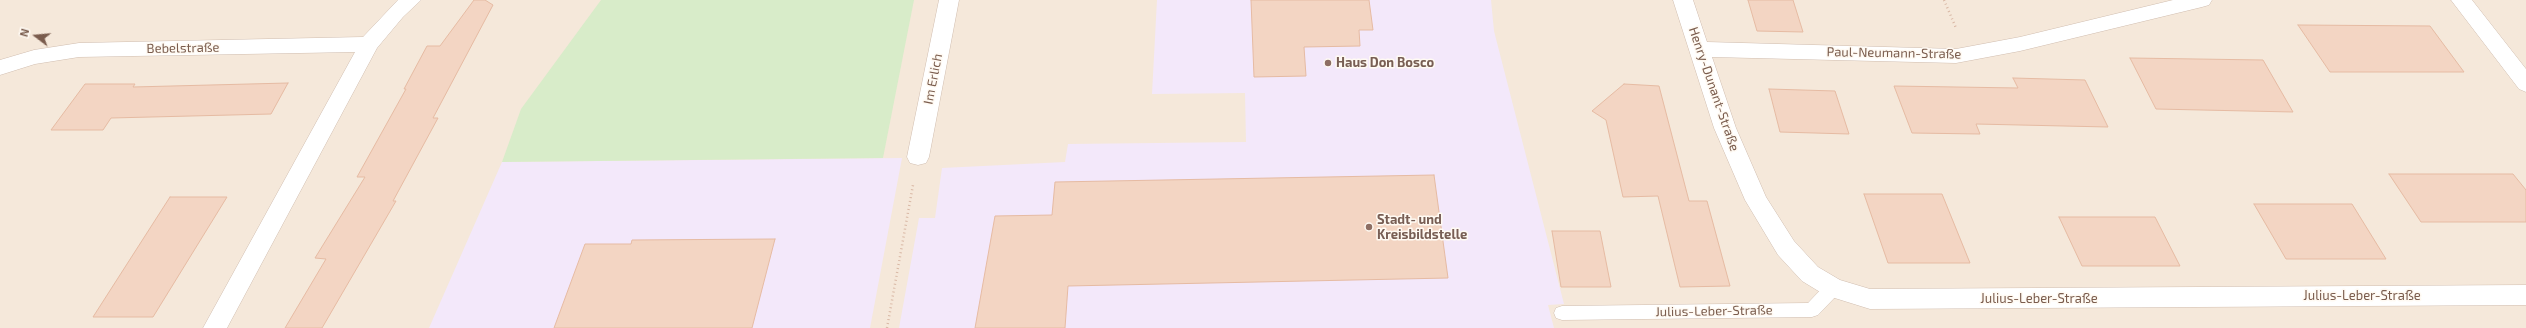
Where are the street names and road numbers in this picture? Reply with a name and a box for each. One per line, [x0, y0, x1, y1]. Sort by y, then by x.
street label: Henry-Dunant-Straße [1685, 25, 1743, 153]
street label: Bebelstraße [146, 40, 220, 56]
street label: Paul-Neumann-Straße [1826, 44, 1962, 62]
street label: Im Erlich [920, 52, 946, 106]
street label: Julius-Leber-Straße [2303, 288, 2421, 304]
street label: Julius-Leber-Straße [1980, 291, 2098, 307]
street label: Julius-Leber-Straße [1655, 302, 1773, 320]

